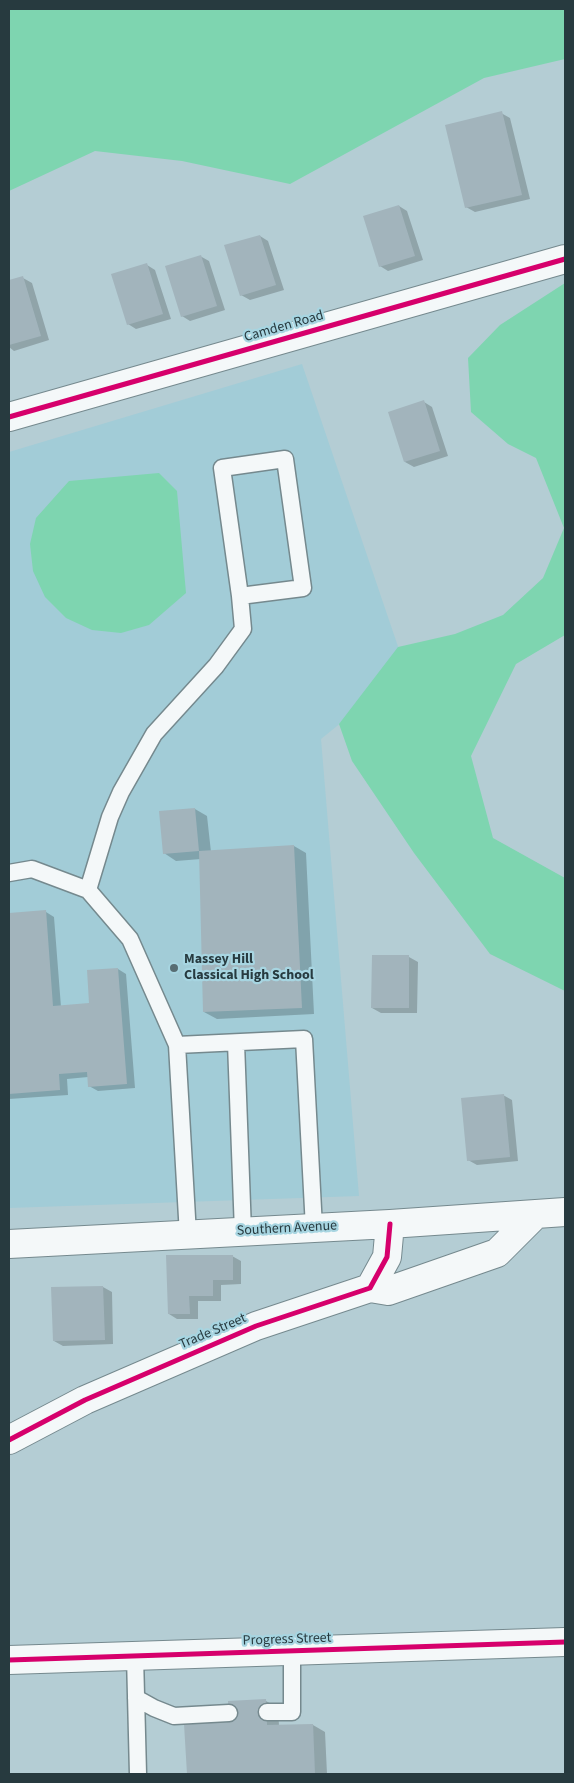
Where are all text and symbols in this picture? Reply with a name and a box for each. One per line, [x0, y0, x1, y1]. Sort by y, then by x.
street label: Camden Road [242, 308, 326, 346]
place label: Massey Hill Classical High School [184, 952, 314, 984]
marker: Massey Hill Classical High School [168, 962, 180, 974]
street label: Southern Avenue [236, 1218, 338, 1240]
street label: Trade Street [177, 1310, 249, 1354]
street label: Progress Street [242, 1630, 332, 1650]

